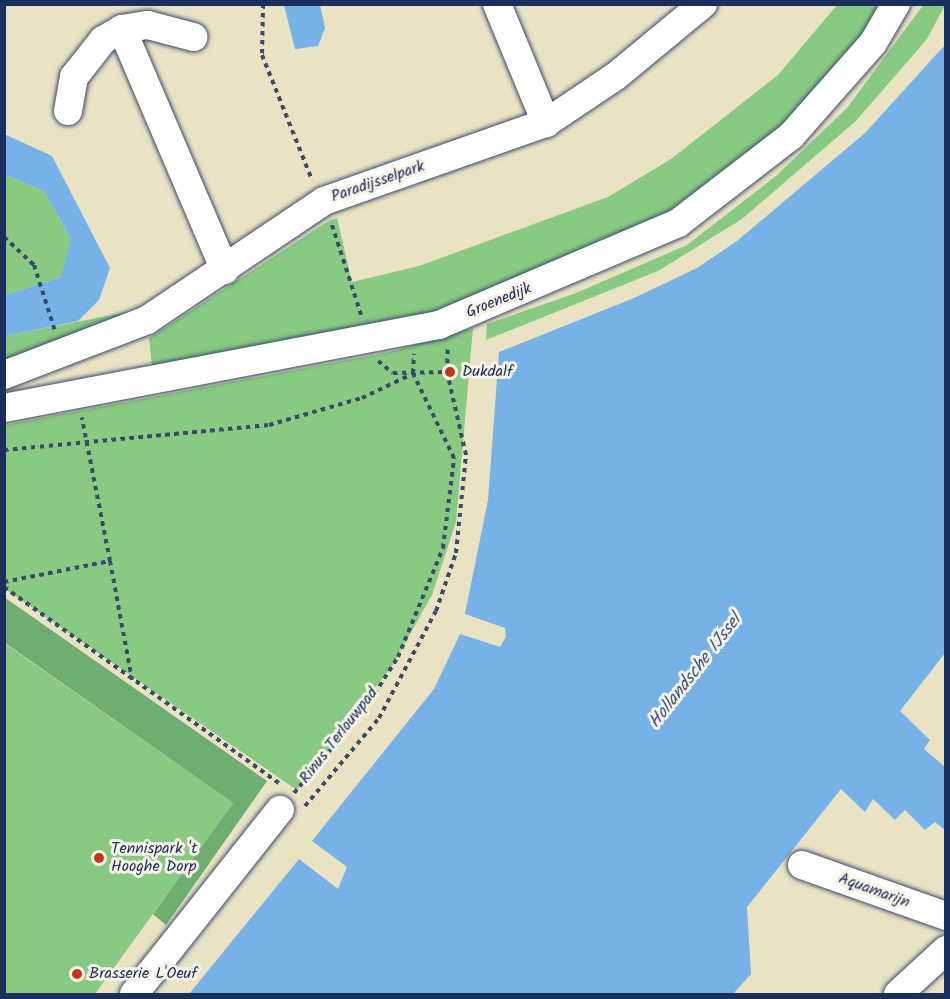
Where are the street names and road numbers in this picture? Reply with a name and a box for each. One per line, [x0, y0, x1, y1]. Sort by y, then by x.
street label: Paradijsselpark [329, 157, 427, 207]
street label: Groenedijk [464, 279, 534, 323]
street label: Rinus Terlouwpad [296, 684, 382, 788]
street label: Aquamarijn [836, 869, 912, 913]

